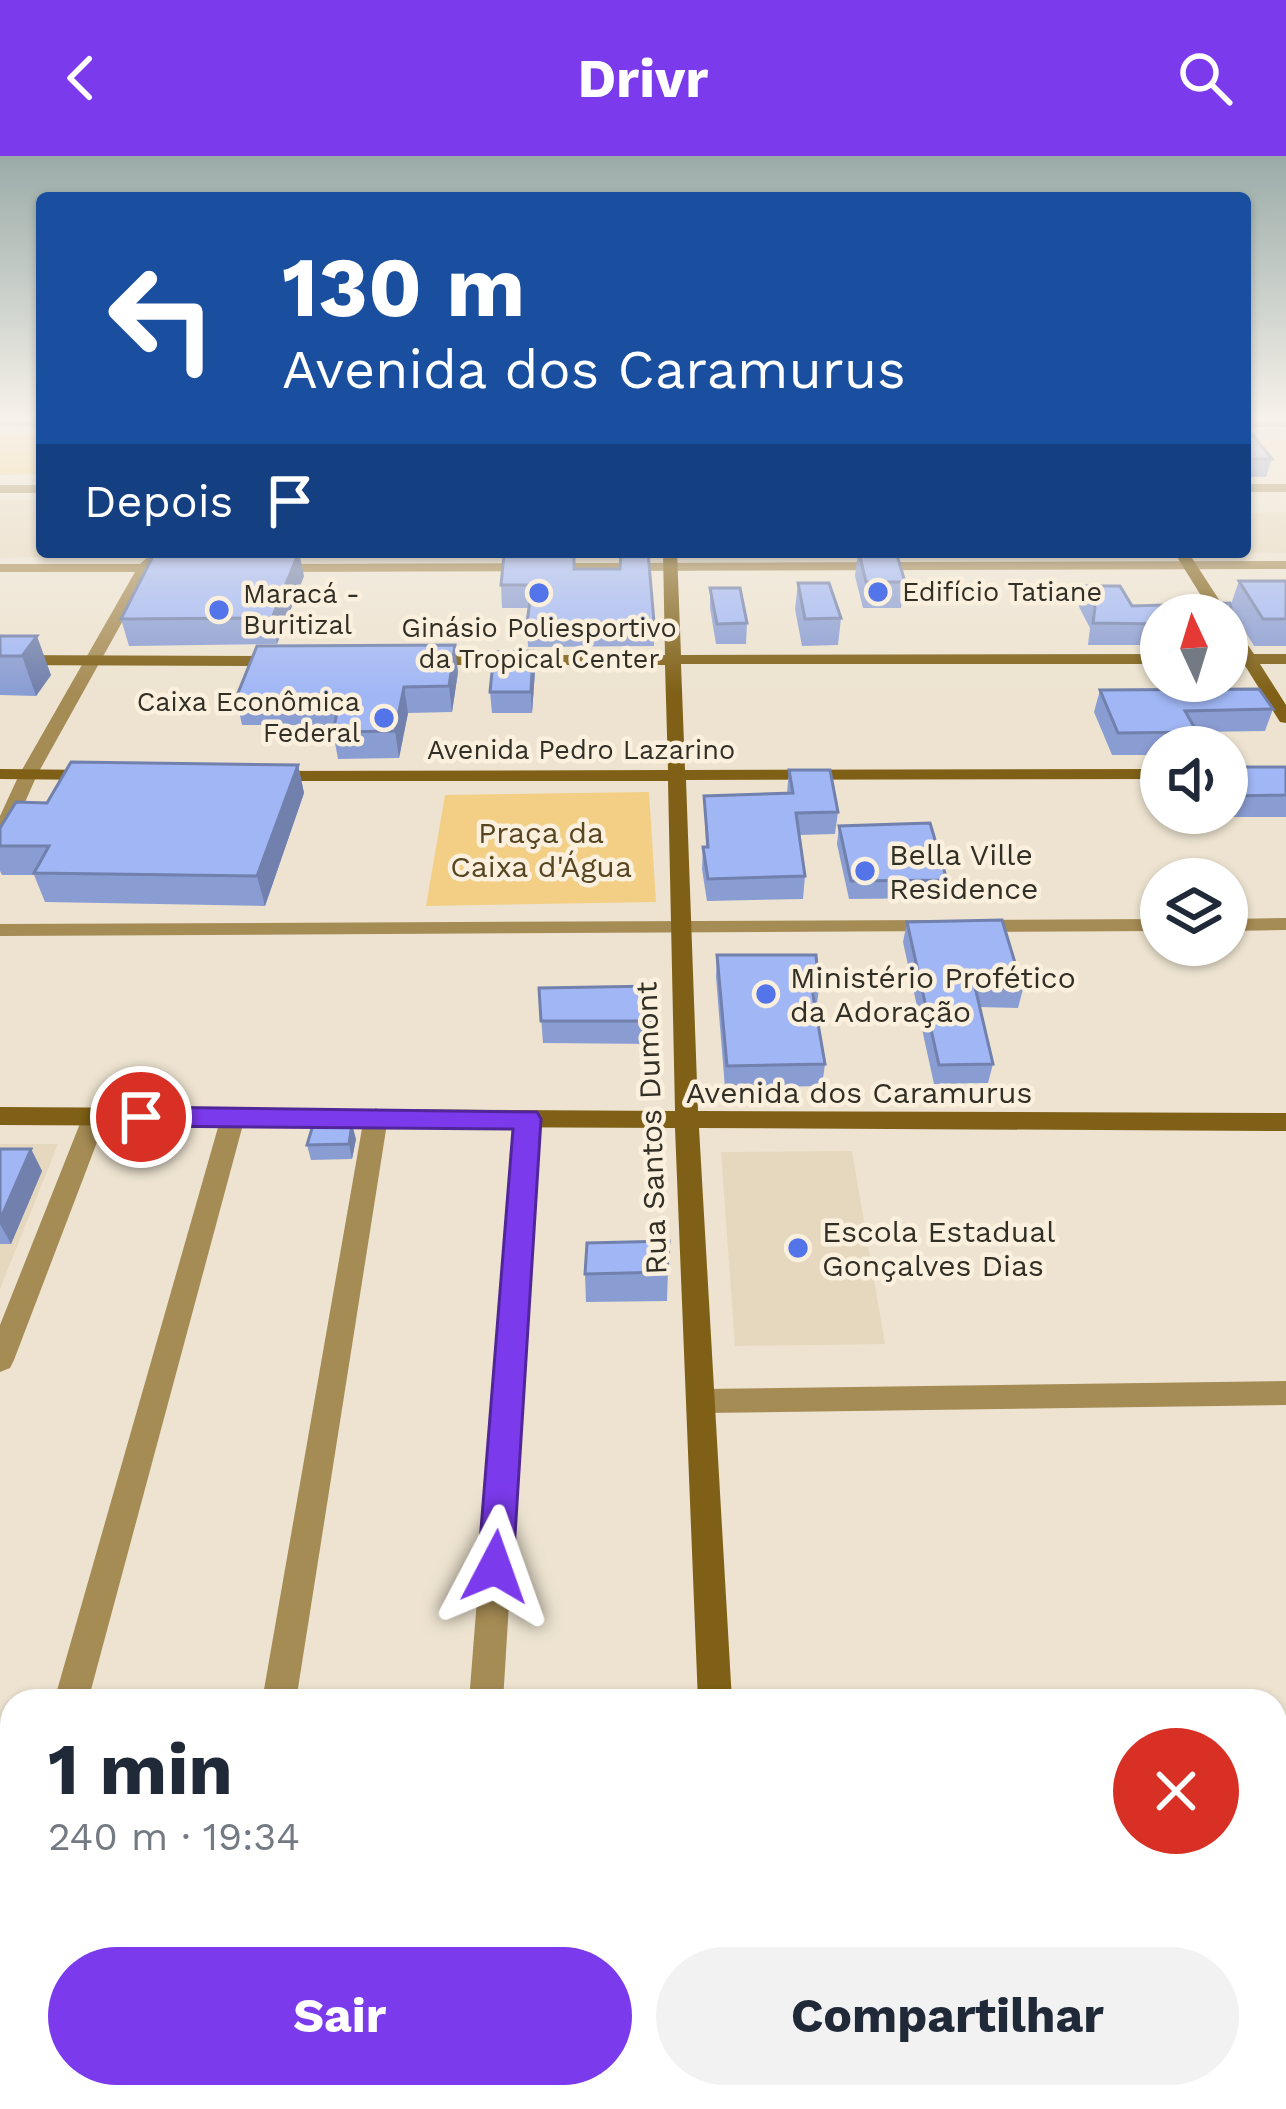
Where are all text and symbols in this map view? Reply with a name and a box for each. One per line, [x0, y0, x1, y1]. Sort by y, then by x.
icon: back [48, 45, 114, 111]
icon: search [1172, 45, 1238, 111]
text: Drivr [577, 47, 709, 110]
text: 130 m [282, 238, 525, 336]
icon: left [84, 240, 240, 396]
text: Avenida dos Caramurus [282, 338, 906, 401]
icon: arrive [257, 468, 323, 534]
text: Depois [84, 475, 233, 528]
place label: Edifício Tatiane [902, 576, 1102, 608]
place label: Maracá - Buritizal [243, 578, 360, 641]
marker: Edifício Tatiane [865, 579, 891, 605]
marker: Ginásio Poliesportivo da Tropical Center [526, 580, 552, 606]
north arrow [1140, 594, 1248, 702]
map controls [1140, 594, 1248, 966]
marker: Maracá - Buritizal [206, 597, 232, 623]
place label: Ginásio Poliesportivo da Tropical Center [401, 612, 677, 675]
place label: Caixa Econômica Federal [137, 686, 360, 749]
marker: Caixa Econômica Federal [371, 705, 397, 731]
button: sound [1140, 726, 1248, 834]
street label: Avenida Pedro Lazarino [427, 734, 735, 766]
park label: Praça da Caixa d'Água [450, 815, 632, 884]
place label: Bella Ville Residence [889, 837, 1038, 906]
marker: Bella Ville Residence [852, 858, 878, 884]
button: layers [1140, 858, 1248, 966]
place label: Ministério Profético da Adoração [790, 960, 1076, 1029]
street label: Rua Santos Dumont [628, 980, 674, 1275]
marker: Ministério Profético da Adoração [753, 981, 779, 1007]
pin [90, 1066, 192, 1168]
street label: Avenida dos Caramurus [686, 1075, 1032, 1110]
icon: arrive [108, 1084, 174, 1150]
place label: Escola Estadual Gonçalves Dias [822, 1214, 1055, 1283]
marker: Escola Estadual Gonçalves Dias [785, 1235, 811, 1261]
position arrow [432, 1504, 558, 1630]
text: 1 min [48, 1727, 233, 1811]
button: close [1113, 1728, 1239, 1854]
text: 240 m · 19:34 [48, 1814, 300, 1859]
button: Sair [48, 1947, 632, 2085]
button: Compartilhar [656, 1947, 1239, 2085]

